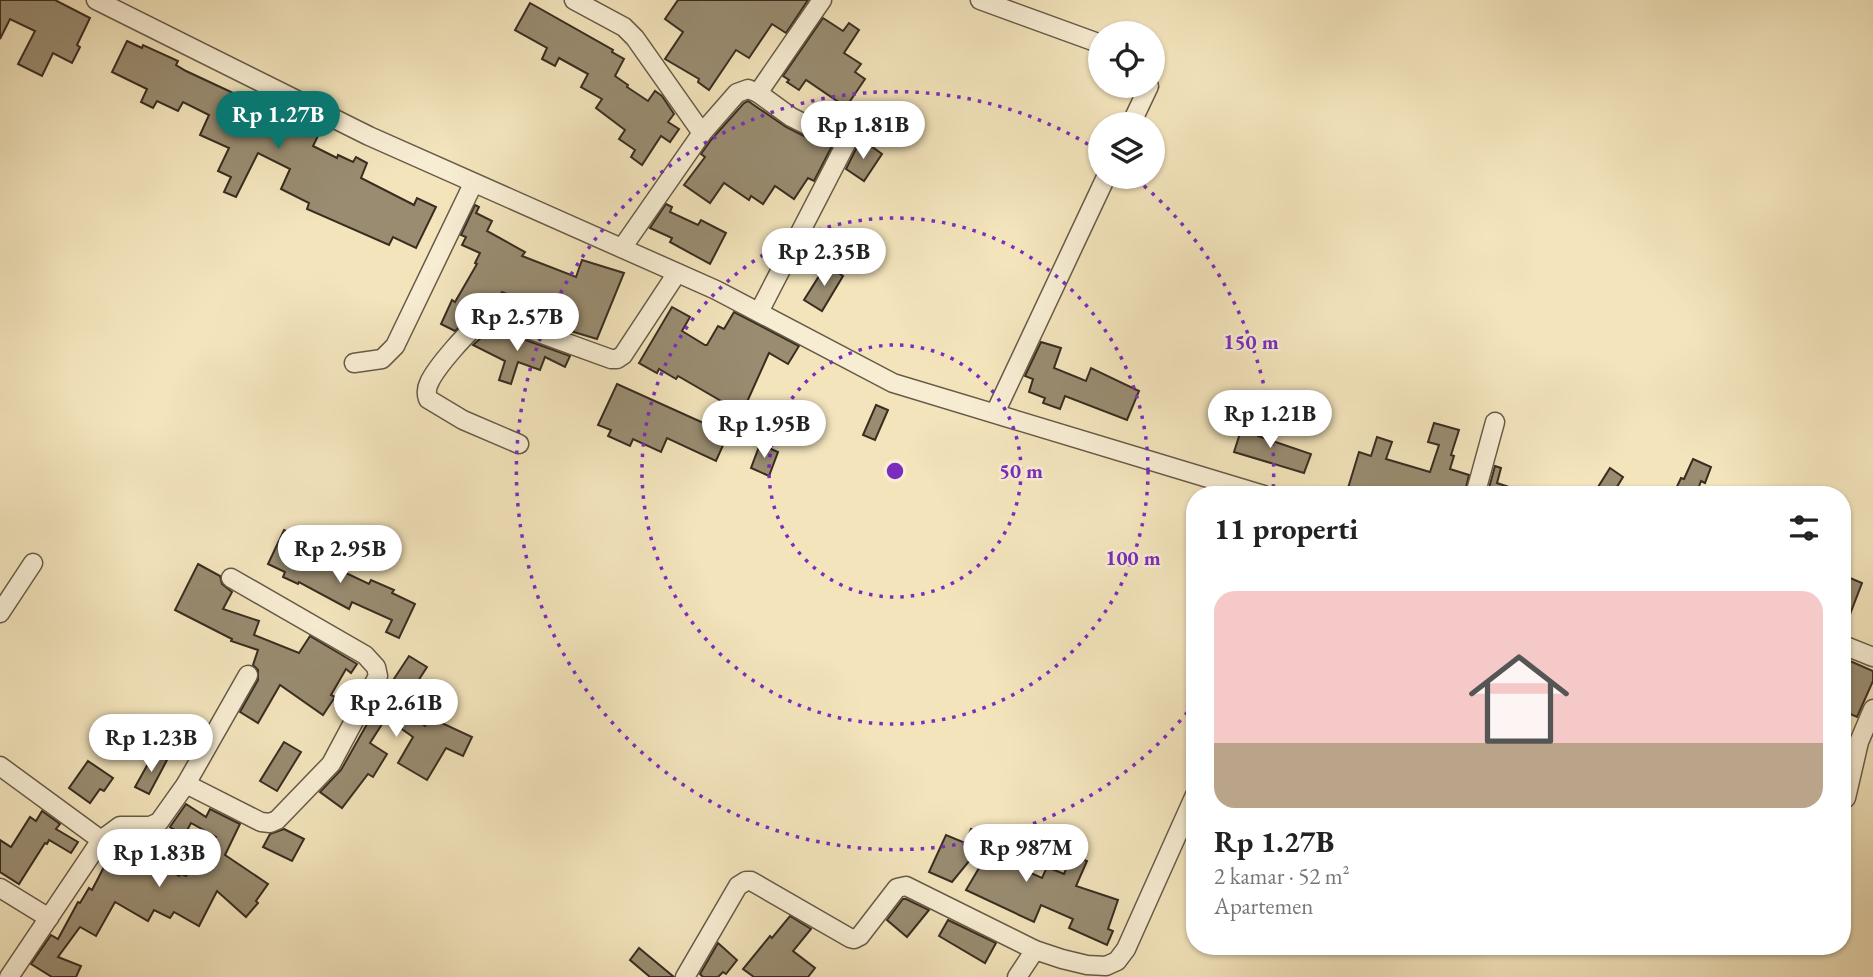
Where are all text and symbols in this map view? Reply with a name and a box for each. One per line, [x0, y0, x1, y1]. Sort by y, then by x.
map controls [1088, 21, 1165, 189]
button: locate [1088, 21, 1165, 98]
pin: Rp 1.27B [206, 92, 350, 151]
text: Rp 1.27B [232, 99, 324, 129]
pin: Rp 1.81B [791, 102, 935, 161]
text: Rp 1.81B [817, 109, 909, 139]
button: layers [1088, 112, 1165, 189]
pin: Rp 2.35B [752, 229, 896, 288]
text: Rp 2.35B [778, 236, 870, 266]
pin: Rp 2.57B [445, 294, 589, 353]
text: Rp 2.57B [471, 301, 563, 331]
text: 150 m [1223, 328, 1279, 355]
pin: Rp 1.21B [1198, 391, 1342, 450]
text: Rp 1.21B [1224, 398, 1316, 428]
pin: Rp 1.95B [692, 400, 836, 460]
text: Rp 1.95B [718, 408, 810, 438]
text: 50 m [999, 457, 1043, 484]
centre of rings [883, 459, 907, 483]
text: 11 properti [1214, 509, 1358, 548]
icon: filters [1785, 509, 1823, 547]
pin: Rp 2.95B [268, 526, 412, 585]
text: Rp 2.95B [294, 533, 386, 563]
text: 100 m [1105, 544, 1161, 571]
icon: home [1456, 636, 1582, 762]
pin: Rp 2.61B [324, 680, 468, 739]
text: Rp 2.61B [350, 687, 442, 717]
pin: Rp 1.23B [79, 714, 223, 774]
text: Rp 1.23B [105, 722, 197, 752]
text: Rp 1.27B [1214, 822, 1334, 861]
pin: Rp 987M [961, 824, 1091, 884]
pin: Rp 1.83B [87, 830, 231, 889]
text: Rp 987M [979, 832, 1073, 862]
text: Rp 1.83B [113, 837, 205, 867]
text: 2 kamar · 52 m² [1214, 861, 1350, 891]
text: Apartemen [1214, 891, 1313, 921]

